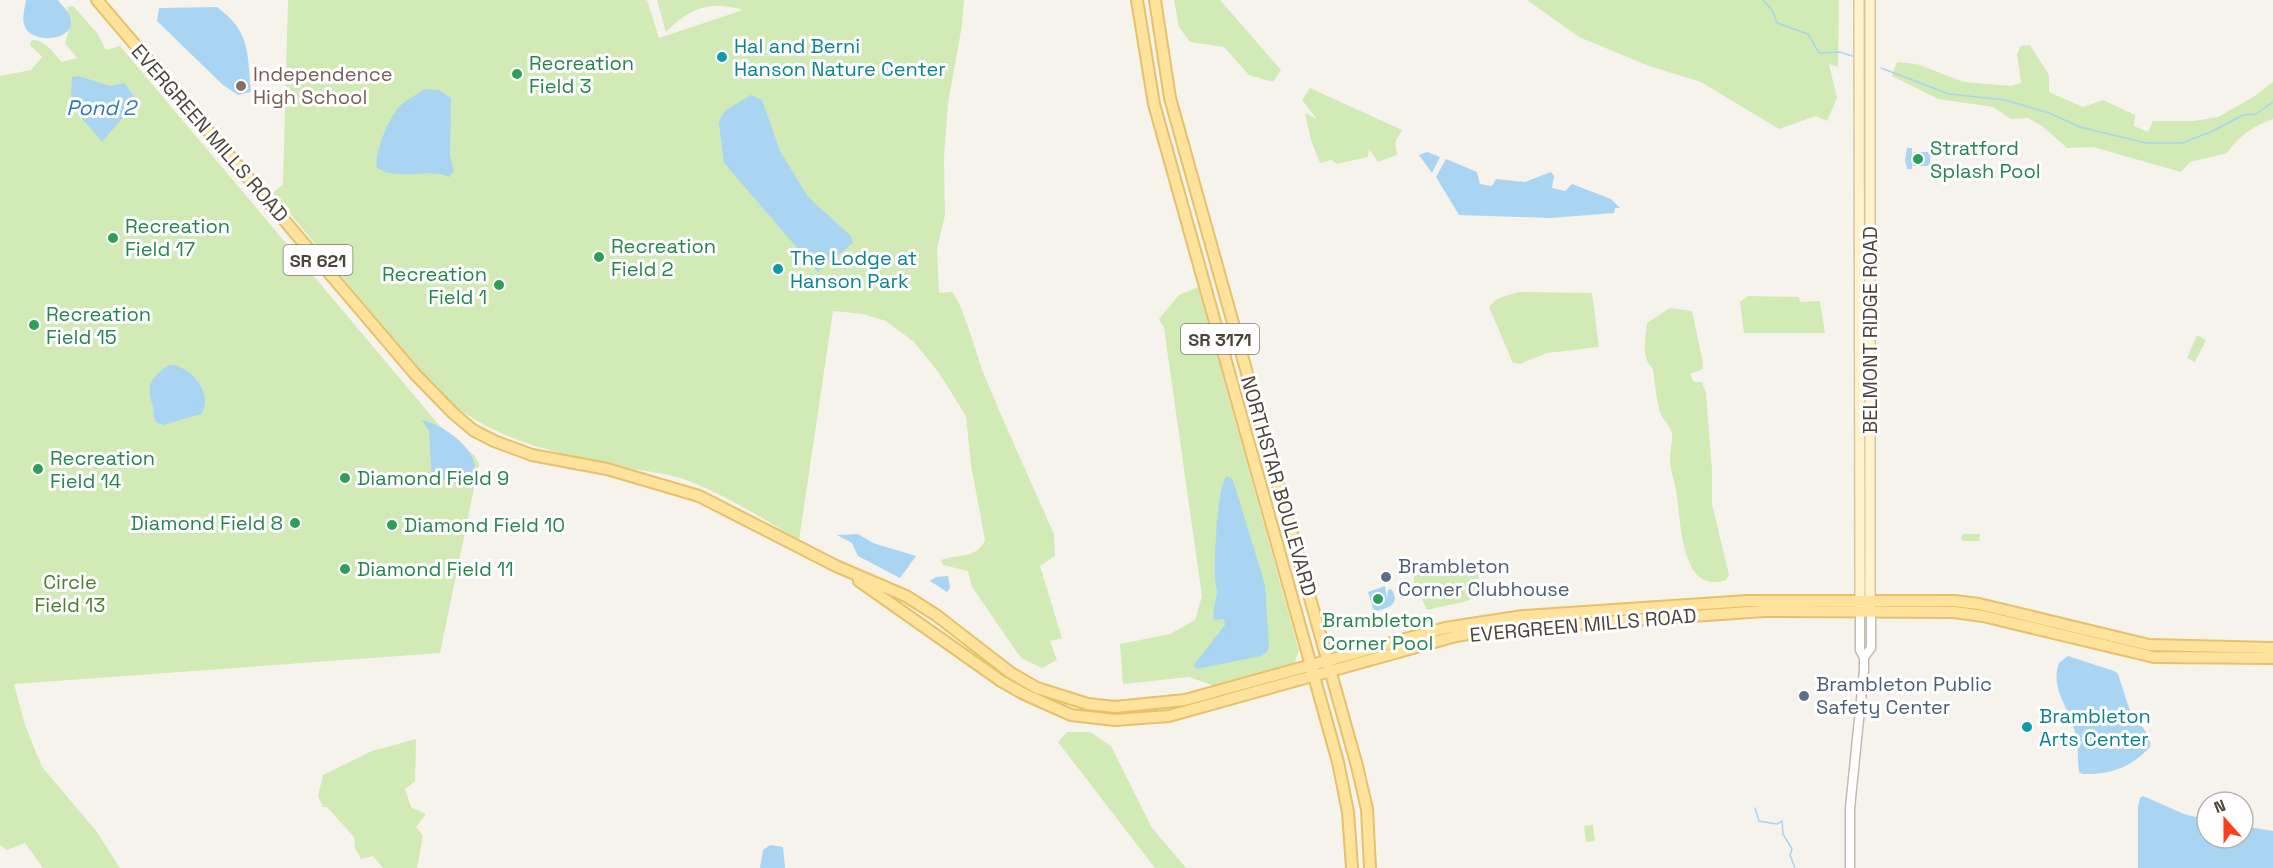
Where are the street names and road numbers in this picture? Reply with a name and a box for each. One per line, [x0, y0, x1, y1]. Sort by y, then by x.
street label: EVERGREEN MILLS ROAD [126, 39, 294, 227]
street label: BELMONT RIDGE ROAD [1857, 226, 1883, 434]
road number: SR 621 [284, 245, 352, 275]
road number: SR 3171 [1181, 324, 1259, 354]
street label: NORTHSTAR BOULEVARD [1235, 373, 1323, 599]
street label: EVERGREEN MILLS ROAD [1469, 602, 1697, 648]

